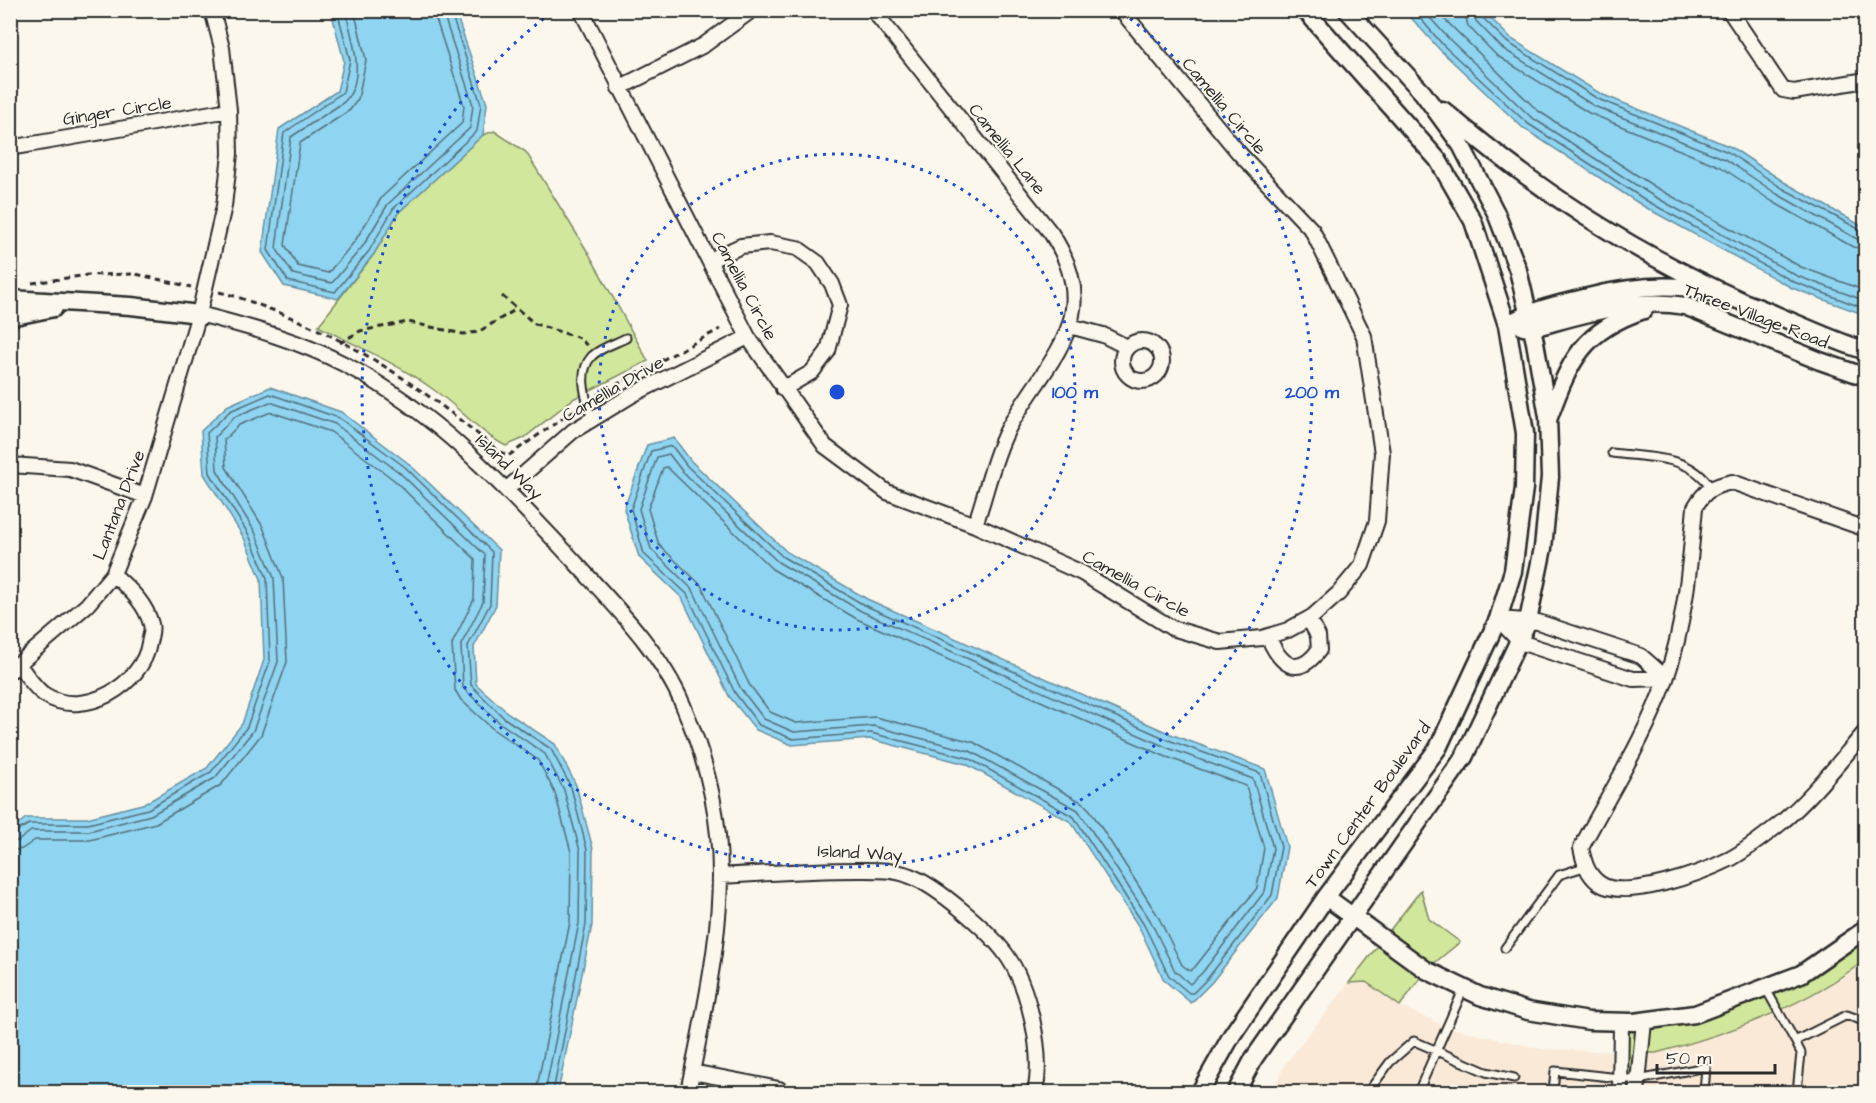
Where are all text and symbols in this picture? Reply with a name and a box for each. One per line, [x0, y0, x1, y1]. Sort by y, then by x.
street label: Camellia Circle [1176, 52, 1272, 160]
street label: Ginger Circle [61, 90, 174, 133]
street label: Camellia Lane [962, 98, 1052, 200]
street label: Camellia Circle [705, 227, 783, 345]
street label: Three Village Road [1680, 277, 1832, 356]
street label: Camellia Drive [557, 350, 669, 428]
text: 100 m [1052, 380, 1099, 405]
text: 200 m [1284, 380, 1340, 405]
centre of rings [827, 382, 847, 402]
street label: Island Way [469, 428, 548, 506]
street label: Lantana Drive [87, 446, 152, 564]
street label: Camellia Circle [1078, 544, 1195, 624]
street label: Town Center Boulevard [1299, 717, 1437, 893]
street label: Island Way [817, 838, 903, 869]
scale bar [1657, 1037, 1776, 1075]
text: 50 m [1666, 1046, 1711, 1071]

